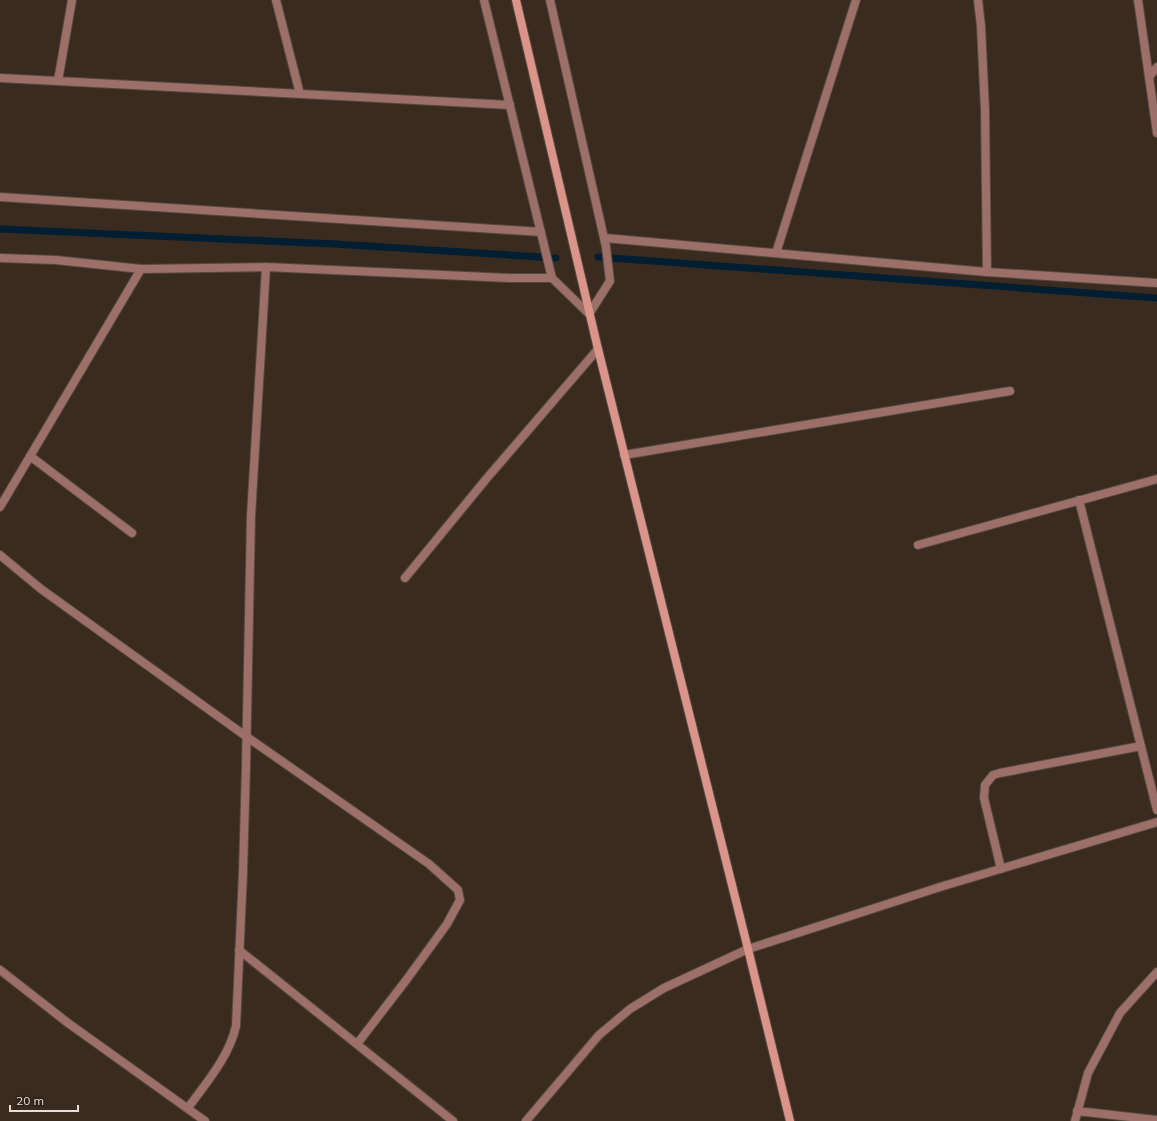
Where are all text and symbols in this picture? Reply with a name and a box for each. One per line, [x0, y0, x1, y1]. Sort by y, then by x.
scale bar [10, 1087, 78, 1113]
text: 20 m [16, 1093, 44, 1108]

